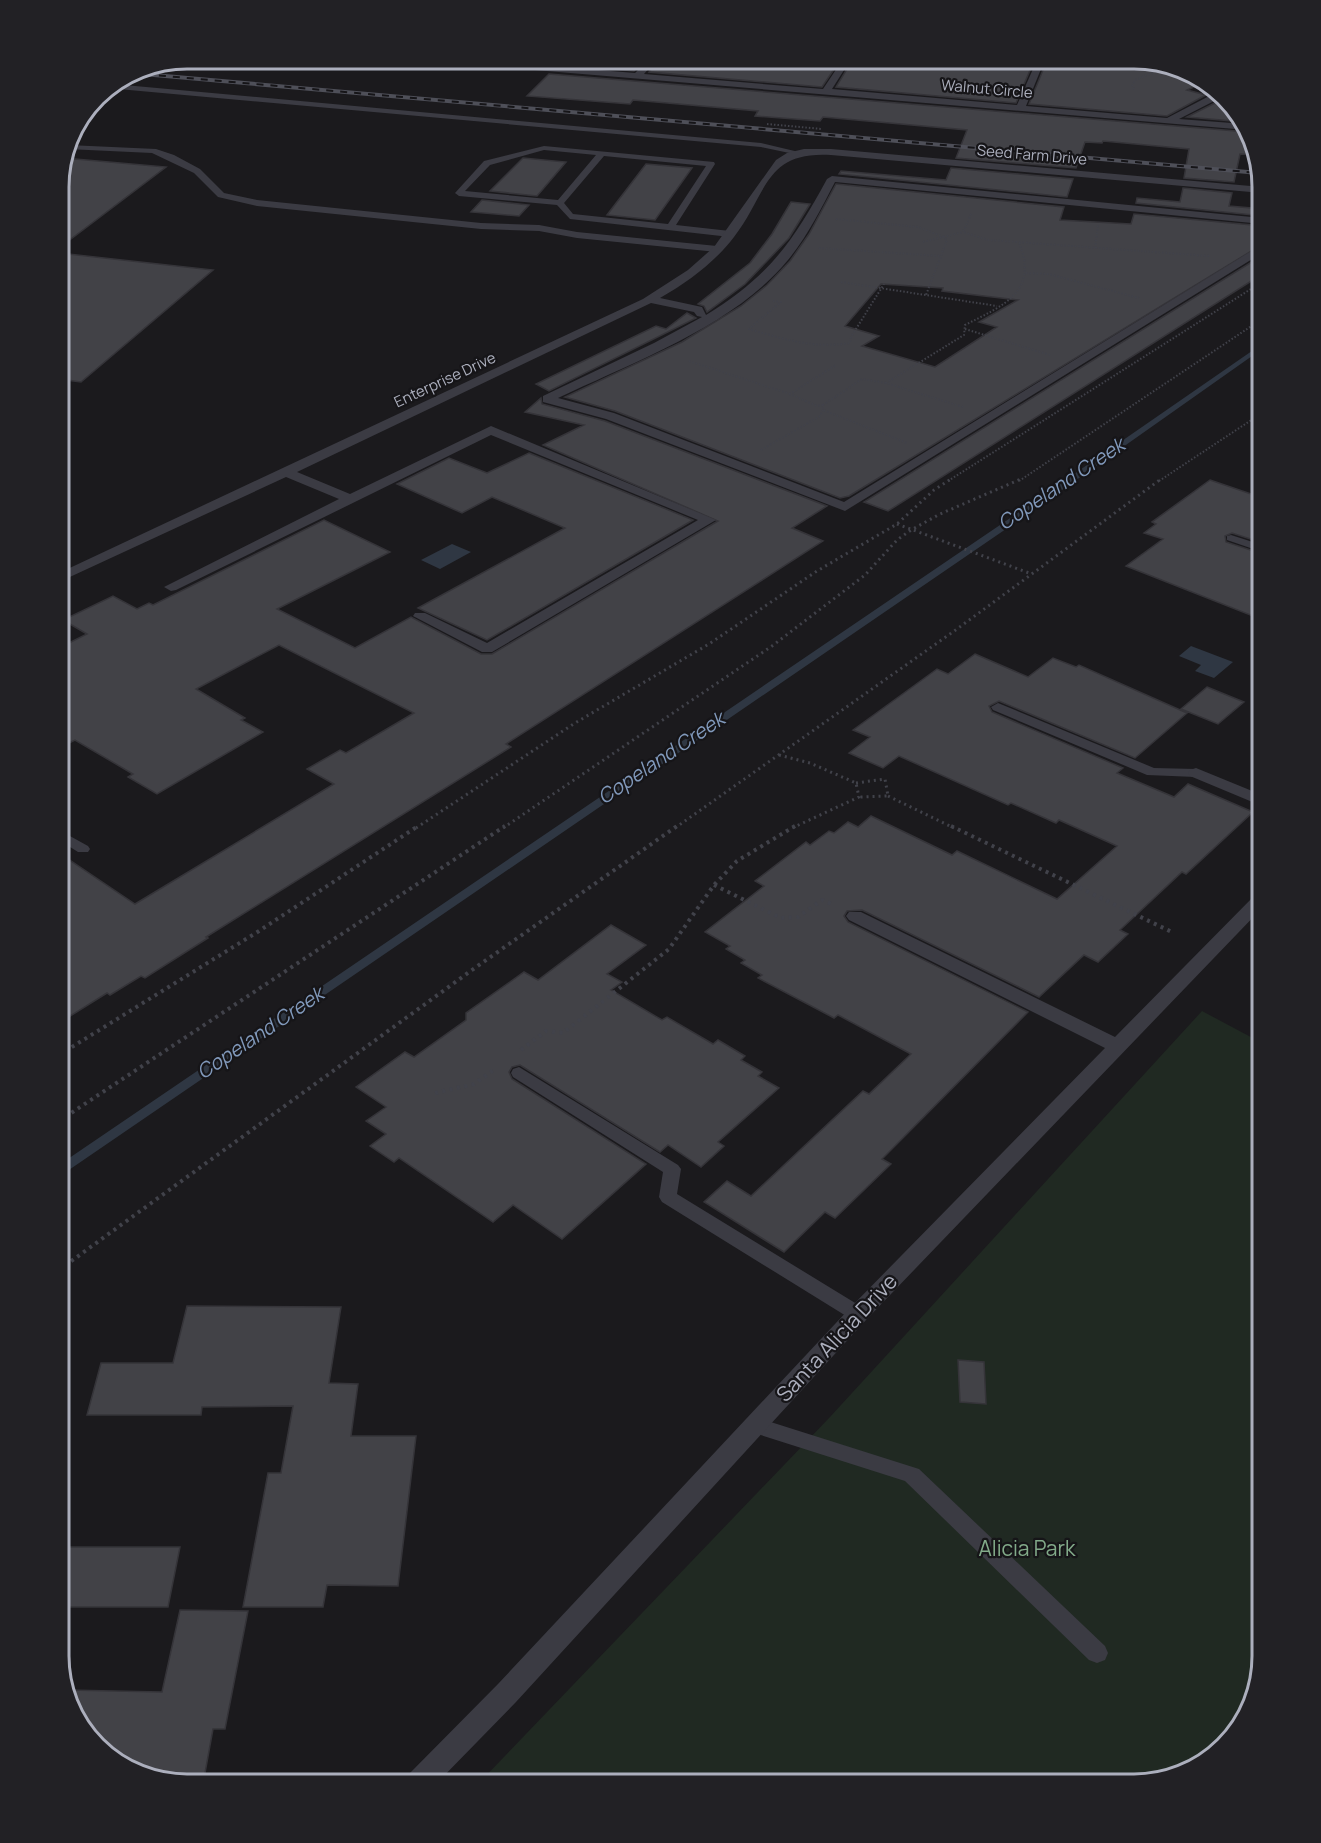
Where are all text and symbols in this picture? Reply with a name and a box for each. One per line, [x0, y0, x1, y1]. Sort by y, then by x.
street label: Walnut Circle [940, 74, 1034, 103]
street label: Seed Farm Drive [976, 139, 1088, 170]
street label: Enterprise Drive [391, 347, 499, 412]
water label: Copeland Creek [992, 429, 1132, 536]
water label: Copeland Creek [592, 703, 732, 810]
water label: Copeland Creek [191, 978, 331, 1085]
street label: Santa Alicia Drive [770, 1267, 903, 1407]
park label: Alicia Park [978, 1534, 1076, 1562]

